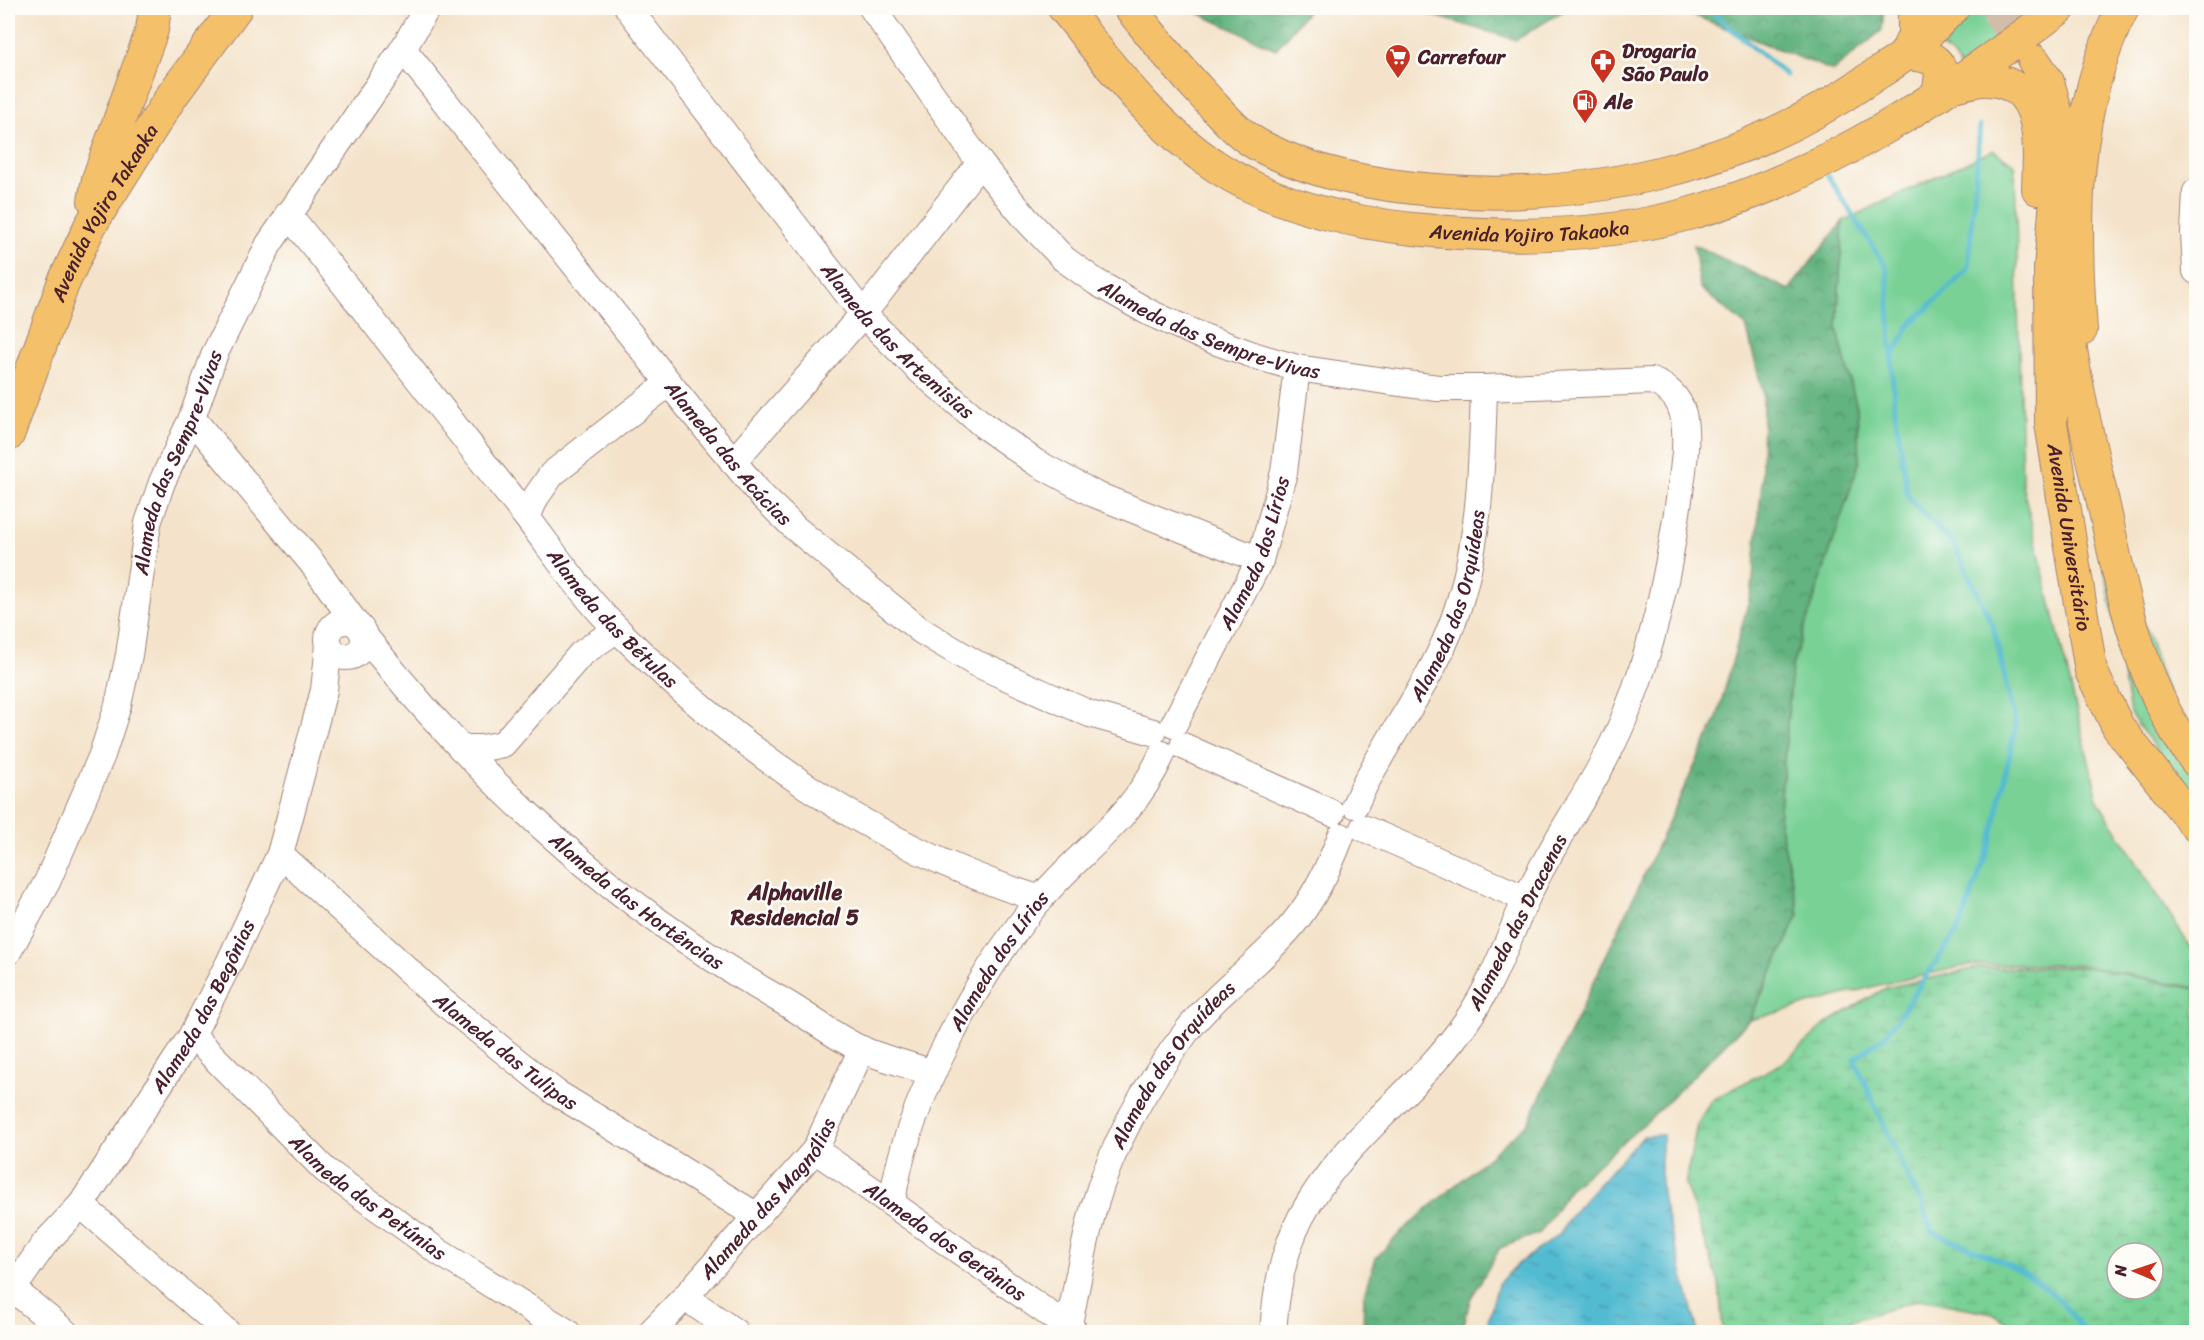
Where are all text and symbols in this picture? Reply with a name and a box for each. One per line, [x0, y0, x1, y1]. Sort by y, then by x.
place label: Drogaria São Paulo [1621, 34, 1709, 92]
place label: Carrefour [1417, 40, 1507, 75]
supermarket icon: Carrefour [1383, 42, 1413, 80]
pharmacy icon: Drogaria São Paulo [1588, 47, 1618, 85]
place label: Ale [1603, 85, 1634, 120]
fuel station icon: Ale [1570, 87, 1600, 125]
street label: Avenida Yojiro Takaoka [41, 117, 168, 308]
street label: Avenida Yojiro Takaoka [1427, 210, 1632, 253]
street label: Alameda das Artemisias [811, 254, 983, 429]
street label: Alameda das Sempre-Vivas [1091, 269, 1323, 389]
street label: Alameda das Sempre-Vivas [124, 345, 233, 578]
street label: Alameda das Acácias [655, 372, 801, 535]
street label: Avenida Universitário [2036, 440, 2101, 634]
street label: Alameda dos Lírios [1209, 471, 1300, 637]
street label: Alameda das Orquídeas [1399, 508, 1496, 709]
street label: Alameda das Bétulas [537, 540, 687, 698]
street label: Alameda das Hortências [540, 823, 732, 980]
street label: Alameda das Dracenas [1457, 827, 1577, 1018]
district label: Alphaville Residencial 5 [730, 873, 860, 937]
street label: Alameda dos Lírios [939, 882, 1059, 1039]
street label: Alameda das Begônias [141, 913, 265, 1101]
street label: Alameda das Orquídeas [1100, 971, 1244, 1156]
street label: Alameda das Tulipas [424, 983, 585, 1121]
street label: Alameda das Magnólias [690, 1111, 846, 1289]
street label: Alameda das Petúnias [279, 1125, 454, 1271]
street label: Alameda dos Gerânios [855, 1172, 1034, 1311]
north arrow [2105, 1241, 2165, 1301]
text: N [2106, 1264, 2135, 1278]

